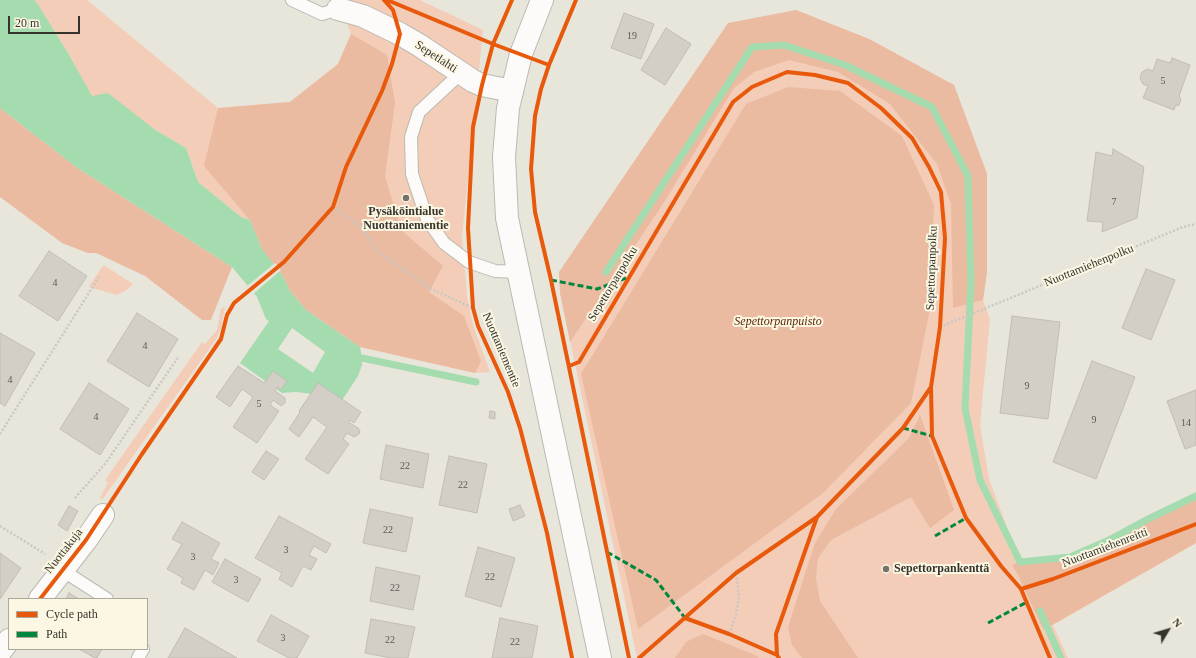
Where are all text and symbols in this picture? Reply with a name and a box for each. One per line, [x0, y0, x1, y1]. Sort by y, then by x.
scale bar [10, 8, 82, 34]
text: 20 m [15, 16, 39, 30]
house number: 19 [627, 30, 637, 42]
street label: Sepetlahti [412, 38, 460, 76]
house number: 5 [1160, 75, 1166, 87]
marker: Pysäköintialue Nuottaniementie [401, 193, 411, 203]
house number: 7 [1112, 196, 1116, 208]
place label: Pysäköintialue Nuottaniementie [363, 205, 449, 233]
street label: Sepettorpanpolku [923, 225, 941, 311]
street label: Nuottamiehenpolku [1042, 241, 1136, 291]
street label: Sepettorpanpolku [585, 244, 641, 324]
house number: 4 [52, 277, 58, 289]
street label: Nuottaniementie [479, 310, 523, 390]
park label: Sepettorpanpuisto [734, 315, 822, 329]
house number: 4 [142, 340, 148, 352]
house number: 4 [8, 374, 12, 386]
house number: 9 [1024, 380, 1030, 392]
house number: 5 [256, 398, 262, 410]
house number: 4 [94, 411, 98, 423]
house number: 9 [1092, 414, 1096, 426]
house number: 14 [1181, 417, 1191, 429]
house number: 22 [400, 460, 410, 472]
house number: 22 [458, 479, 468, 491]
house number: 22 [383, 524, 393, 536]
street label: Nuottamiehenreitti [1060, 525, 1150, 571]
street label: Nuottakuja [42, 526, 86, 576]
house number: 3 [284, 544, 288, 556]
house number: 3 [190, 551, 196, 563]
place label: Sepettorpankenttä [894, 562, 989, 576]
marker: Sepettorpankenttä [881, 564, 891, 574]
house number: 22 [485, 571, 495, 583]
house number: 3 [234, 574, 238, 586]
house number: 22 [390, 582, 400, 594]
legend [8, 598, 148, 650]
text: Cycle path [46, 607, 98, 621]
north arrow [1148, 610, 1188, 650]
text: N [1170, 616, 1185, 629]
text: Path [46, 627, 67, 641]
house number: 3 [280, 632, 286, 644]
house number: 22 [385, 634, 395, 646]
house number: 22 [510, 636, 520, 648]

